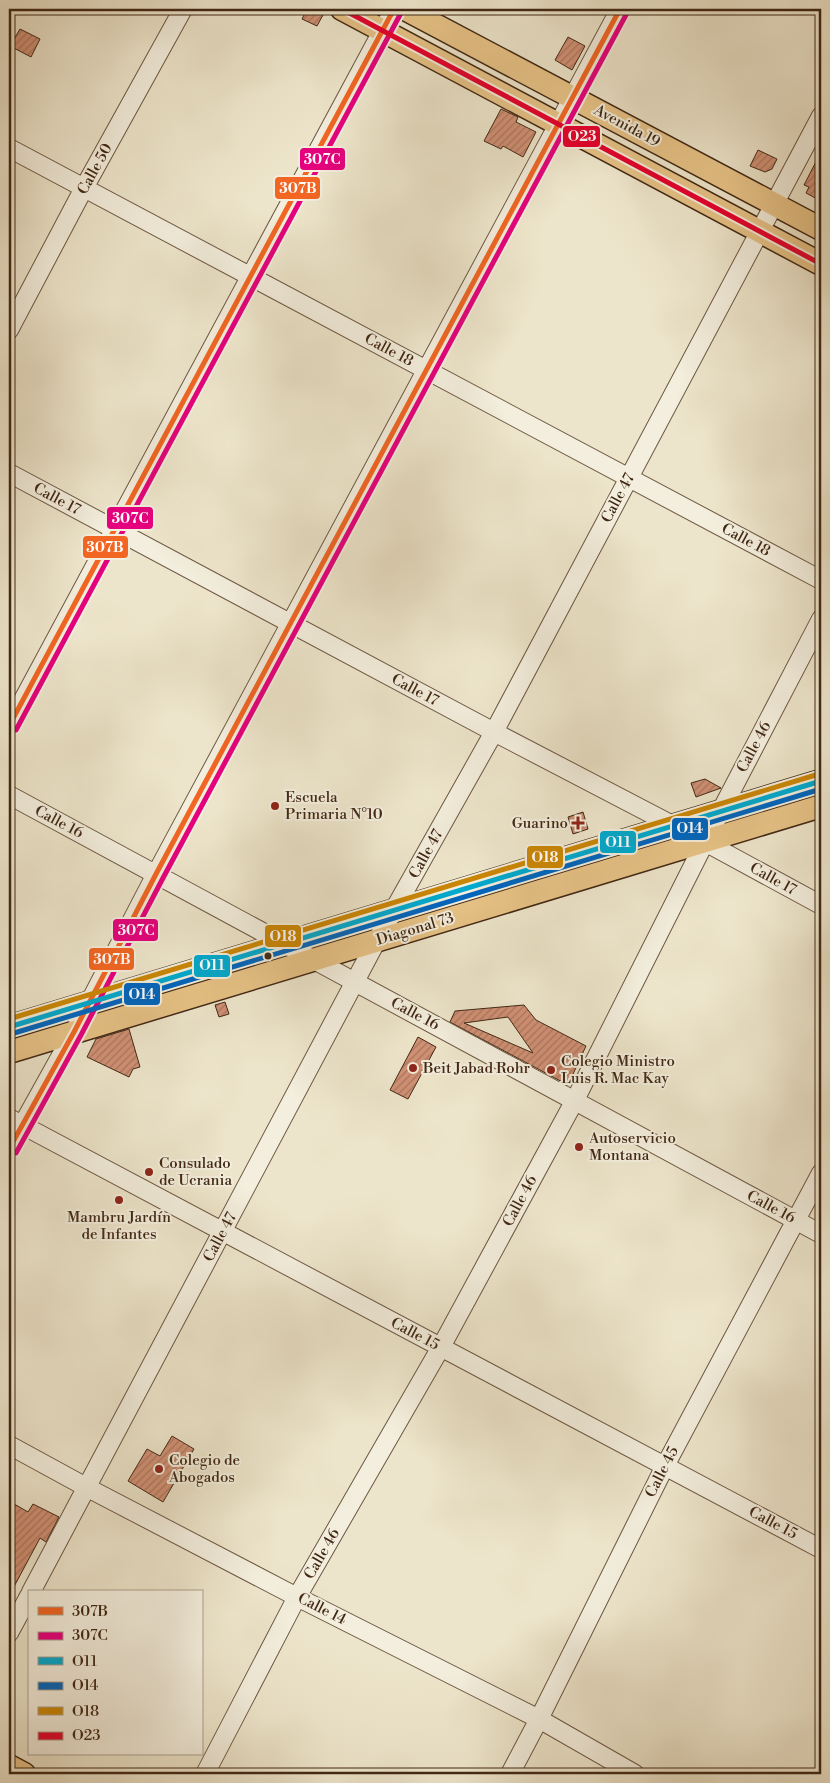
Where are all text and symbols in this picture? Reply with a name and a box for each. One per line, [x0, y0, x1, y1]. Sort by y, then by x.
street label: Avenida 19 [590, 100, 663, 151]
line badge: O23 [562, 125, 601, 148]
text: O23 [568, 128, 596, 146]
street label: Calle 50 [73, 140, 117, 198]
line badge: 307C [299, 147, 346, 171]
text: 307C [304, 151, 340, 169]
line badge: 307B [274, 176, 321, 200]
text: 307B [279, 180, 317, 198]
street label: Calle 18 [361, 329, 417, 371]
street label: Calle 47 [597, 470, 639, 526]
street label: Calle 17 [30, 479, 84, 519]
line badge: 307C [106, 506, 154, 530]
text: 307C [112, 510, 148, 528]
street label: Calle 18 [718, 519, 774, 561]
line badge: 307B [82, 535, 129, 559]
text: 307B [86, 539, 124, 557]
street label: Calle 17 [388, 670, 442, 710]
street label: Calle 46 [733, 718, 775, 776]
place label: Escuela Primaria N°10 [285, 788, 383, 824]
marker: Escuela Primaria N°10 [269, 800, 281, 812]
street label: Calle 16 [31, 801, 87, 843]
place label: Guarino [512, 814, 568, 833]
marker: Guarino [572, 817, 584, 829]
line badge: O14 [671, 817, 709, 841]
text: O14 [676, 820, 704, 838]
street label: Calle 47 [405, 826, 447, 882]
line badge: O11 [599, 830, 637, 854]
text: O11 [605, 834, 631, 852]
line badge: O18 [526, 845, 564, 869]
text: O18 [532, 849, 559, 867]
street label: Calle 17 [746, 858, 800, 900]
street label: Diagonal 73 [374, 908, 456, 950]
line badge: 307C [112, 918, 159, 942]
text: 307C [118, 922, 154, 940]
line badge: O18 [264, 924, 302, 948]
text: O18 [270, 928, 297, 946]
line badge: 307B [88, 947, 135, 971]
text: 307B [93, 951, 131, 969]
unlabelled marker [263, 951, 273, 961]
line badge: O11 [193, 954, 231, 978]
text: O11 [199, 957, 225, 975]
line badge: O14 [123, 982, 161, 1006]
text: O14 [128, 986, 156, 1004]
street label: Calle 16 [387, 993, 443, 1035]
place label: Colegio Ministro Luis R. Mac Kay [561, 1052, 675, 1088]
place label: Beit Jabad Rohr [422, 1059, 531, 1078]
marker: Beit Jabad Rohr [407, 1062, 419, 1074]
marker: Colegio Ministro Luis R. Mac Kay [545, 1064, 557, 1076]
place label: Autoservicio Montana [588, 1129, 676, 1165]
marker: Autoservicio Montana [573, 1141, 585, 1153]
place label: Consulado de Ucrania [159, 1154, 232, 1190]
marker: Consulado de Ucrania [143, 1166, 155, 1178]
street label: Calle 46 [499, 1172, 541, 1230]
street label: Calle 16 [743, 1186, 799, 1228]
marker: Mambru Jardín de Infantes [113, 1194, 125, 1206]
place label: Mambru Jardín de Infantes [67, 1208, 171, 1244]
street label: Calle 47 [199, 1209, 241, 1265]
street label: Calle 15 [388, 1313, 442, 1355]
street label: Calle 45 [641, 1443, 683, 1501]
place label: Colegio de Abogados [168, 1451, 240, 1487]
marker: Colegio de Abogados [153, 1463, 165, 1475]
street label: Calle 15 [746, 1502, 800, 1544]
street label: Calle 46 [300, 1525, 344, 1583]
street label: Calle 14 [294, 1589, 350, 1629]
legend [28, 1590, 202, 1756]
text: 307B [72, 1602, 108, 1621]
text: 307C [72, 1626, 108, 1645]
text: O11 [72, 1652, 98, 1671]
text: O14 [72, 1676, 99, 1695]
text: O18 [72, 1702, 99, 1721]
text: O23 [72, 1726, 101, 1745]

